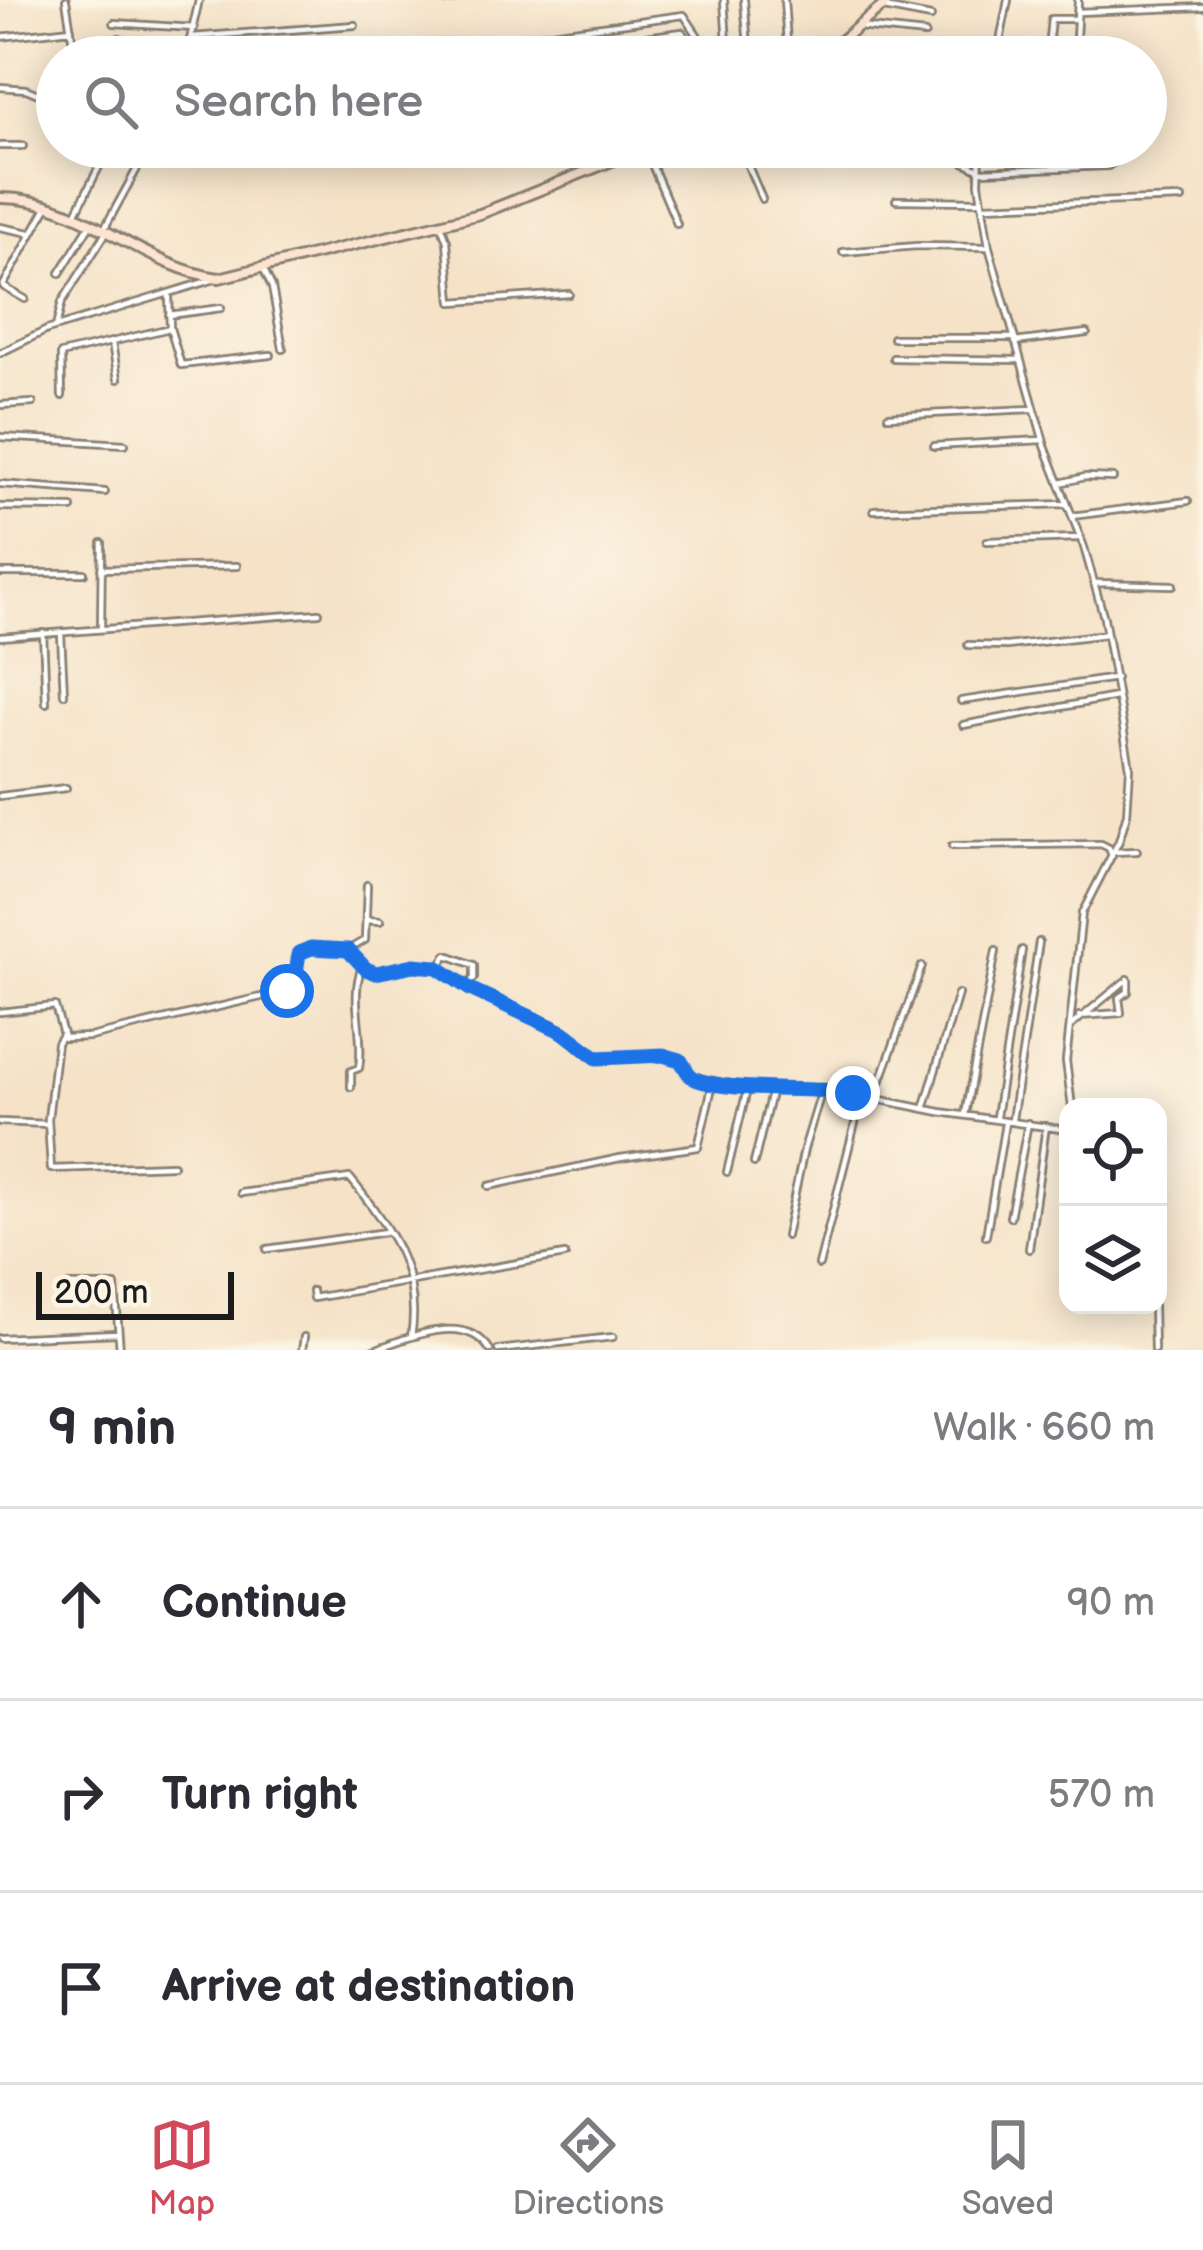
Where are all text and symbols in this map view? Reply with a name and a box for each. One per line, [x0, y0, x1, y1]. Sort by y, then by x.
search box [36, 36, 1167, 168]
icon: search [78, 69, 144, 135]
text: Search here [174, 75, 423, 130]
route start [260, 964, 314, 1018]
route end [826, 1066, 880, 1120]
map controls [1059, 1098, 1167, 1314]
button: locate [1059, 1098, 1167, 1206]
button: layers [1059, 1206, 1167, 1314]
scale bar [36, 1266, 234, 1319]
text: 200 m [54, 1273, 148, 1313]
text: 9 min [48, 1398, 176, 1459]
text: Walk · 660 m [933, 1405, 1155, 1452]
icon: ahead [48, 1571, 114, 1637]
text: Continue [162, 1576, 347, 1631]
text: 90 m [1067, 1580, 1155, 1627]
icon: right [48, 1763, 114, 1829]
text: Turn right [162, 1768, 358, 1823]
text: 570 m [1048, 1772, 1155, 1819]
icon: arrive [48, 1955, 114, 2021]
text: Arrive at destination [162, 1960, 575, 2015]
tab: Map [149, 2112, 215, 2224]
tab: Directions [512, 2112, 664, 2224]
tab: Saved [962, 2112, 1054, 2224]

